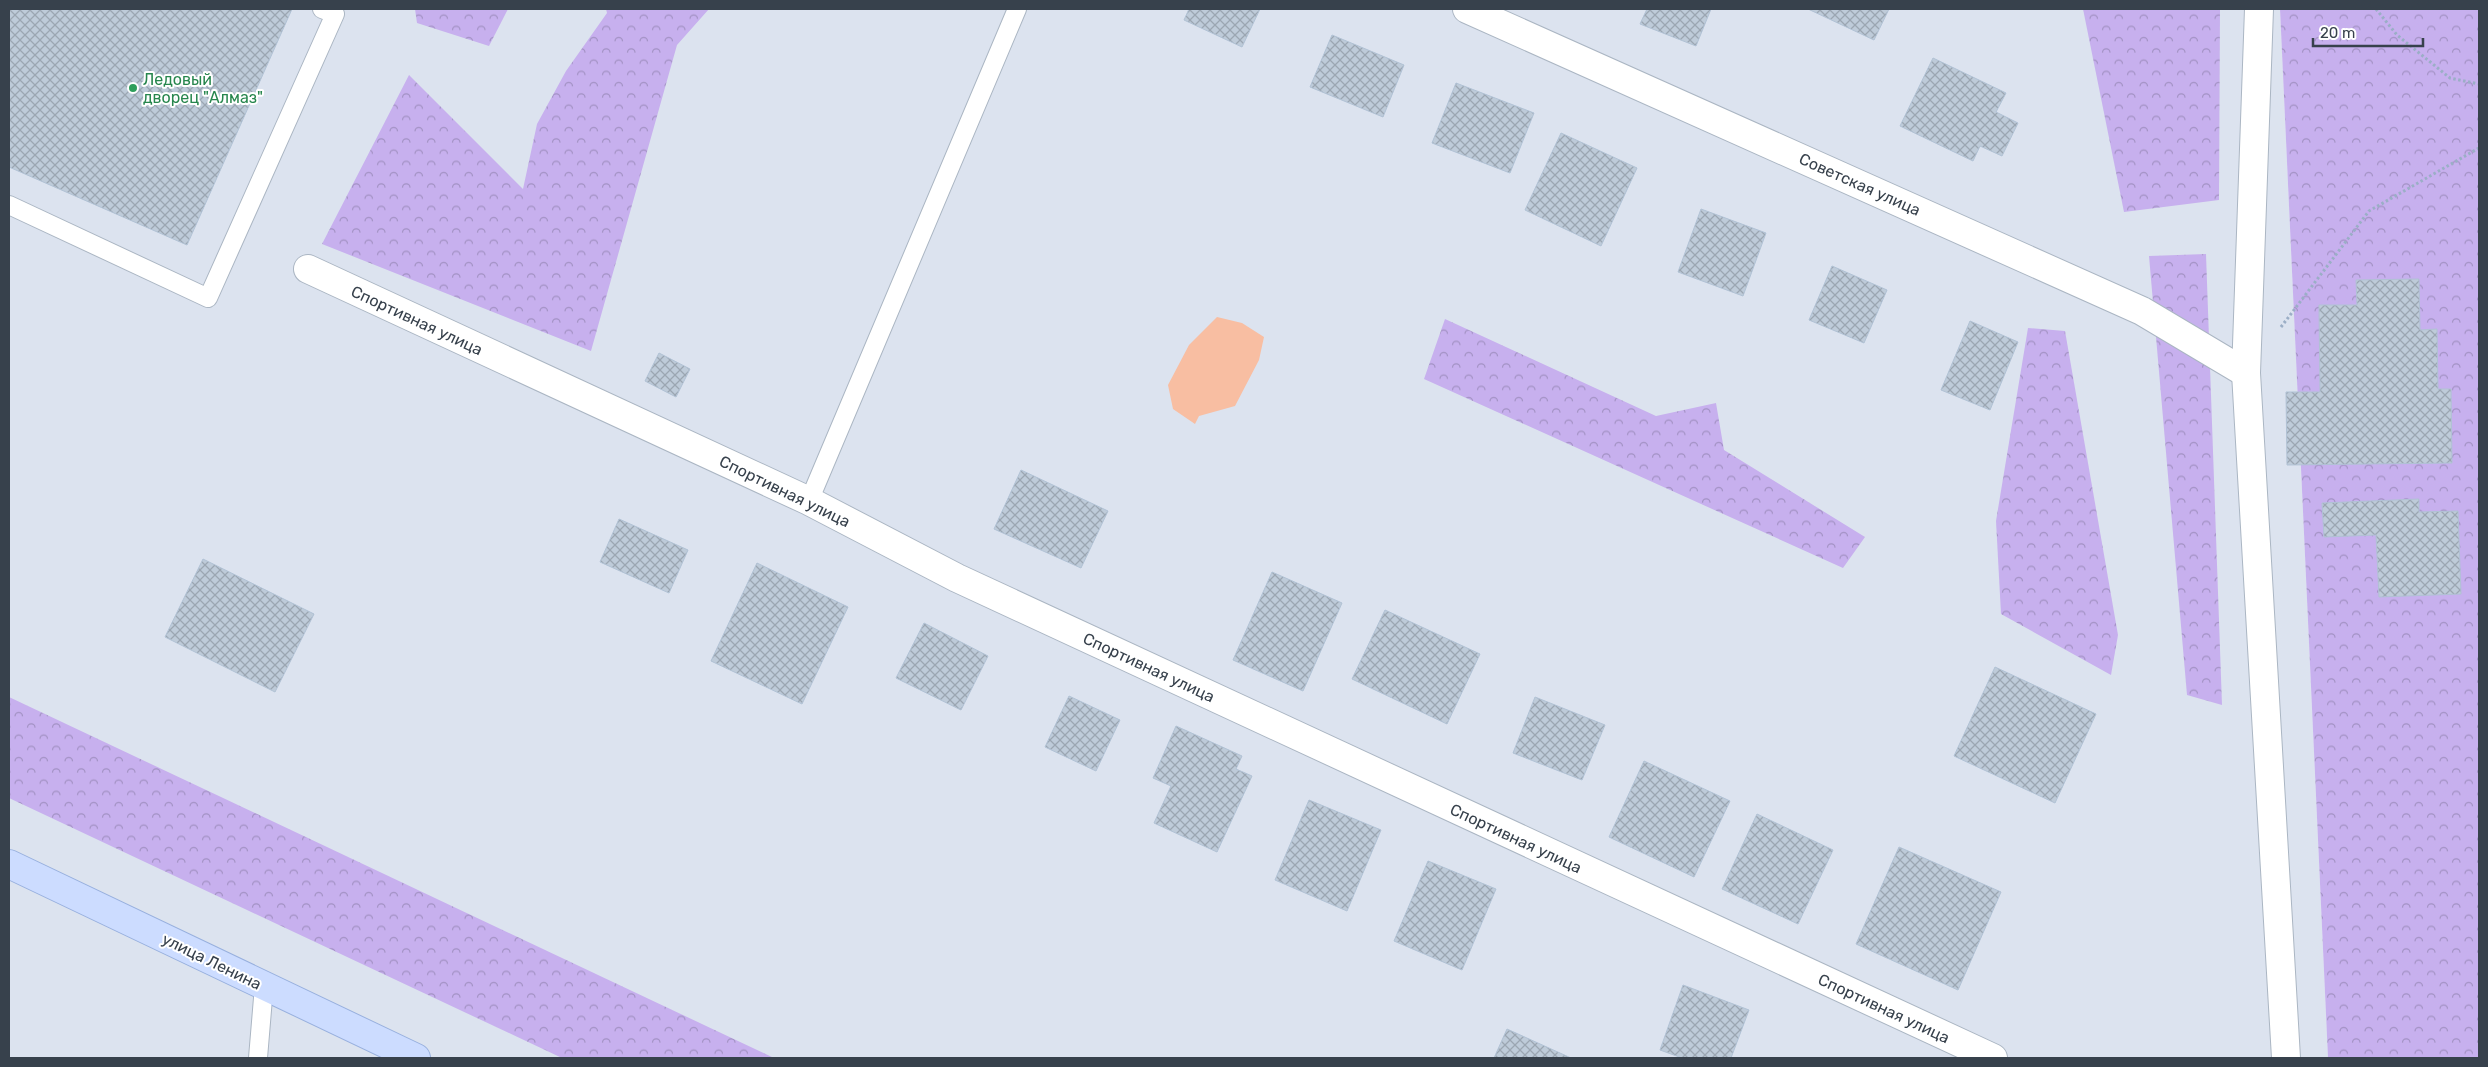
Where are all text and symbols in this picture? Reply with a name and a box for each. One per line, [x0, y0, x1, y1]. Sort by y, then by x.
scale bar [2313, 15, 2423, 47]
text: 20 m [2320, 24, 2355, 42]
place label: Ледовый дворец "Алмаз" [143, 70, 263, 107]
marker: Ледовый дворец "Алмаз" [127, 82, 139, 94]
street label: Советская улица [1796, 149, 1923, 220]
street label: Спортивная улица [348, 282, 486, 359]
street label: Спортивная улица [716, 452, 853, 531]
street label: Спортивная улица [1080, 629, 1218, 706]
street label: Спортивная улица [1447, 800, 1585, 877]
street label: улица Ленина [159, 929, 265, 994]
street label: Спортивная улица [1815, 970, 1953, 1047]

